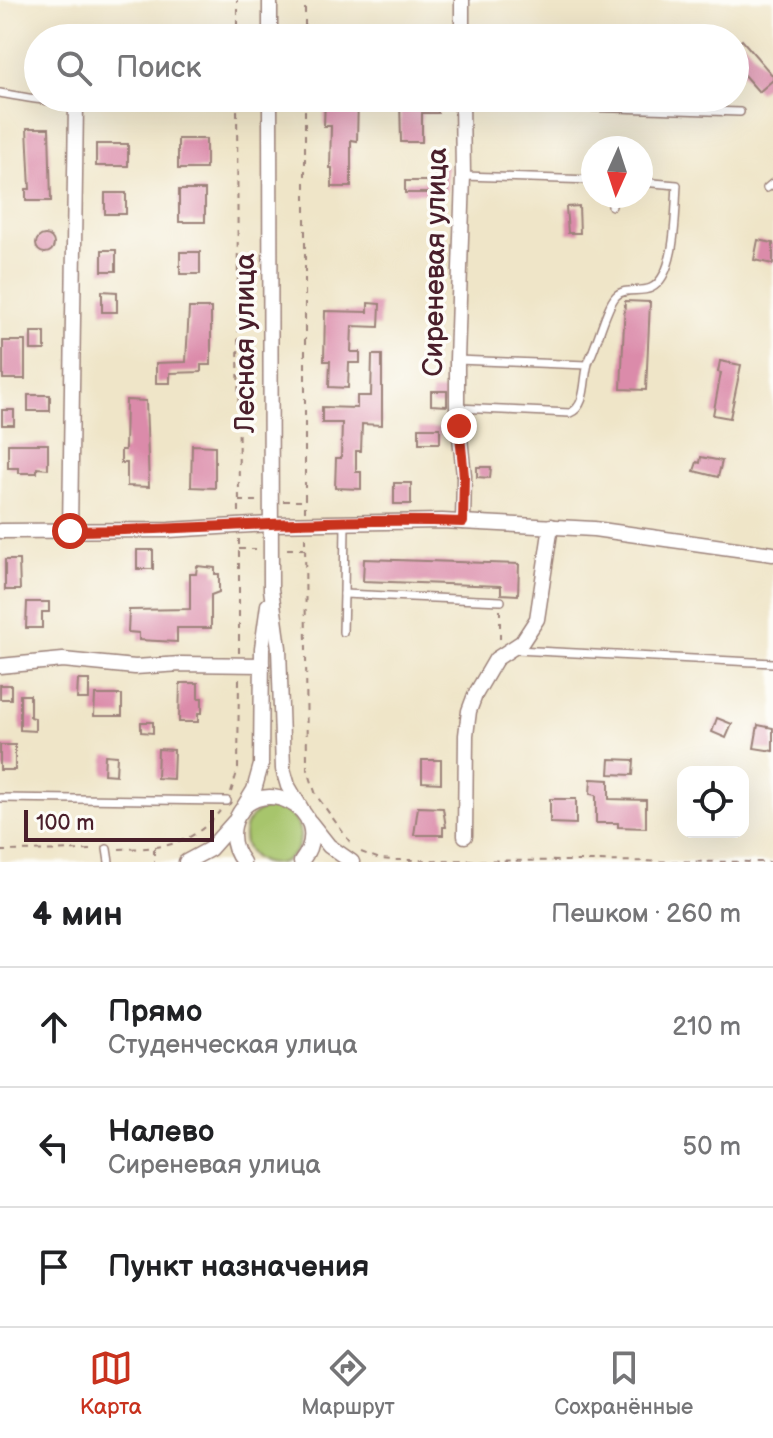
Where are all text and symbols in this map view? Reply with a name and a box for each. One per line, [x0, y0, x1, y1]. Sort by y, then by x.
search box [24, 24, 749, 112]
icon: search [52, 46, 96, 90]
text: Поиск [116, 50, 202, 86]
north arrow [581, 136, 653, 208]
street label: Сиреневая улица [417, 147, 454, 377]
street label: Лесная улица [229, 252, 262, 434]
route end [441, 408, 477, 444]
route start [52, 513, 88, 549]
map controls [677, 766, 749, 838]
button: locate [677, 766, 749, 838]
scale bar [24, 806, 214, 842]
text: 100 m [36, 810, 95, 837]
text: 4 мин [32, 894, 123, 935]
text: Пешком · 260 m [551, 899, 741, 930]
text: Прямо [108, 994, 202, 1030]
icon: ahead [32, 1005, 76, 1049]
text: 210 m [672, 1012, 741, 1043]
text: Студенческая улица [108, 1030, 358, 1061]
text: Налево [108, 1114, 214, 1150]
icon: left [32, 1125, 76, 1169]
text: 50 m [682, 1132, 741, 1163]
text: Сиреневая улица [108, 1150, 321, 1181]
icon: arrive [32, 1245, 76, 1289]
text: Пункт назначения [108, 1249, 369, 1285]
tab: Карта [80, 1346, 142, 1421]
tab: Маршрут [301, 1346, 395, 1421]
tab: Сохранённые [554, 1346, 693, 1421]

